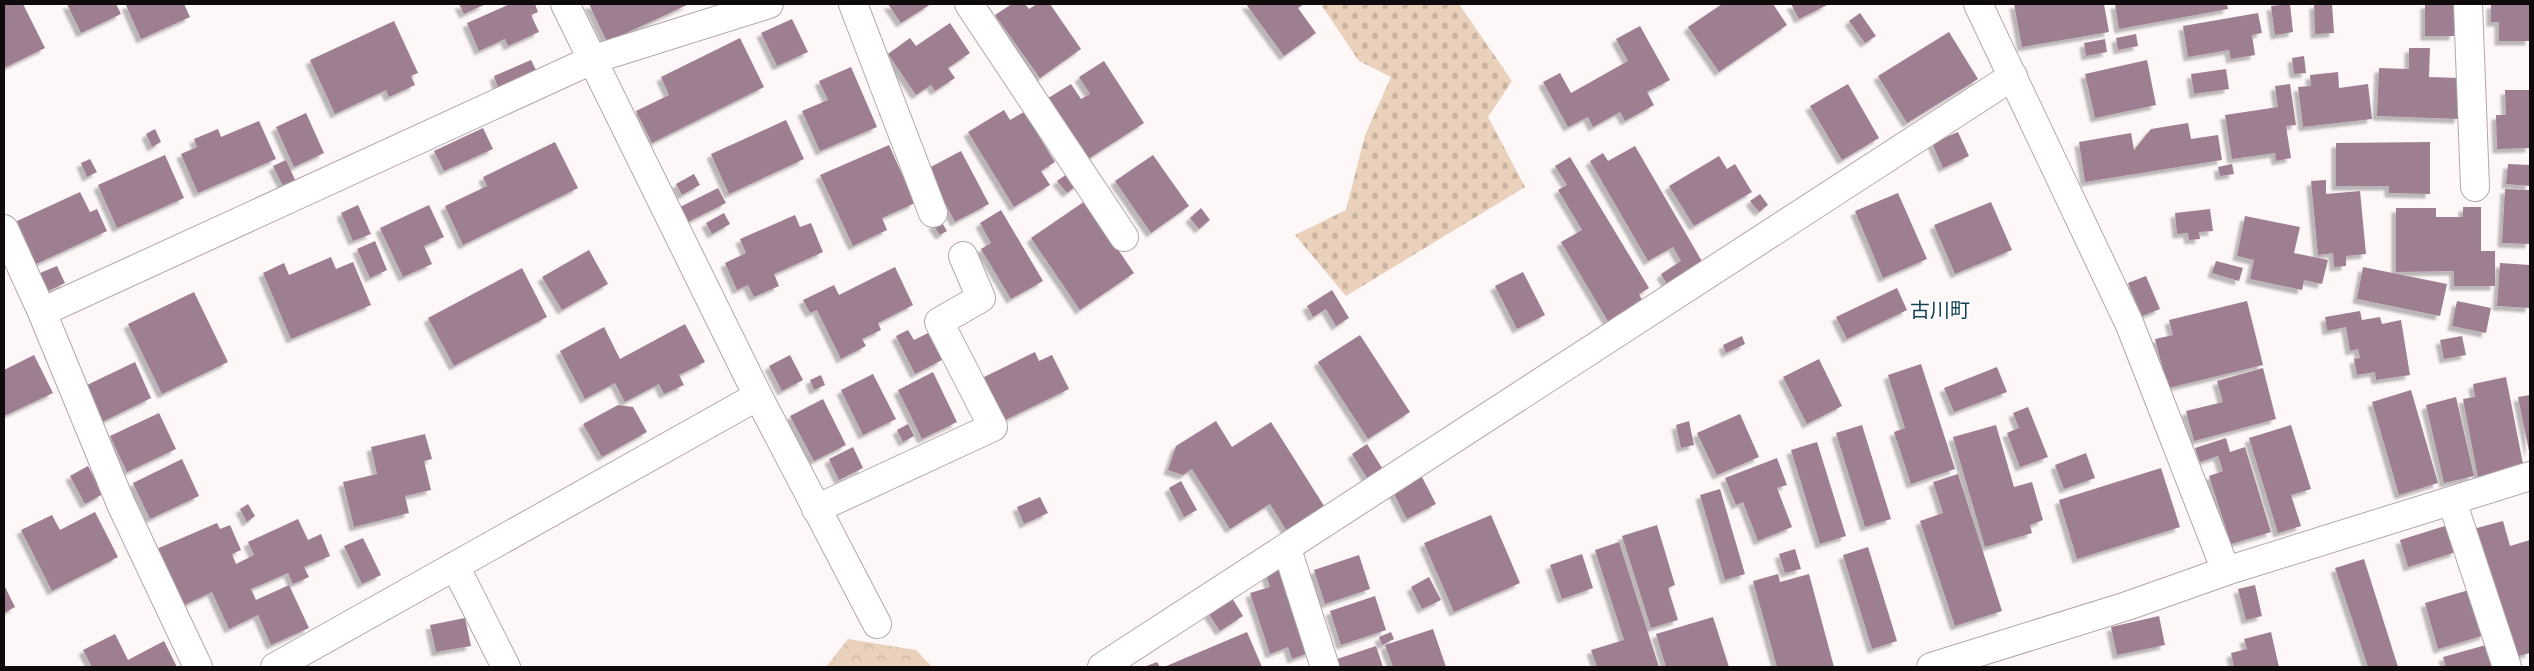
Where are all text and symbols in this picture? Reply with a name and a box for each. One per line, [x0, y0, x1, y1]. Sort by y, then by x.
district label: 古川町 [1910, 297, 1970, 322]

